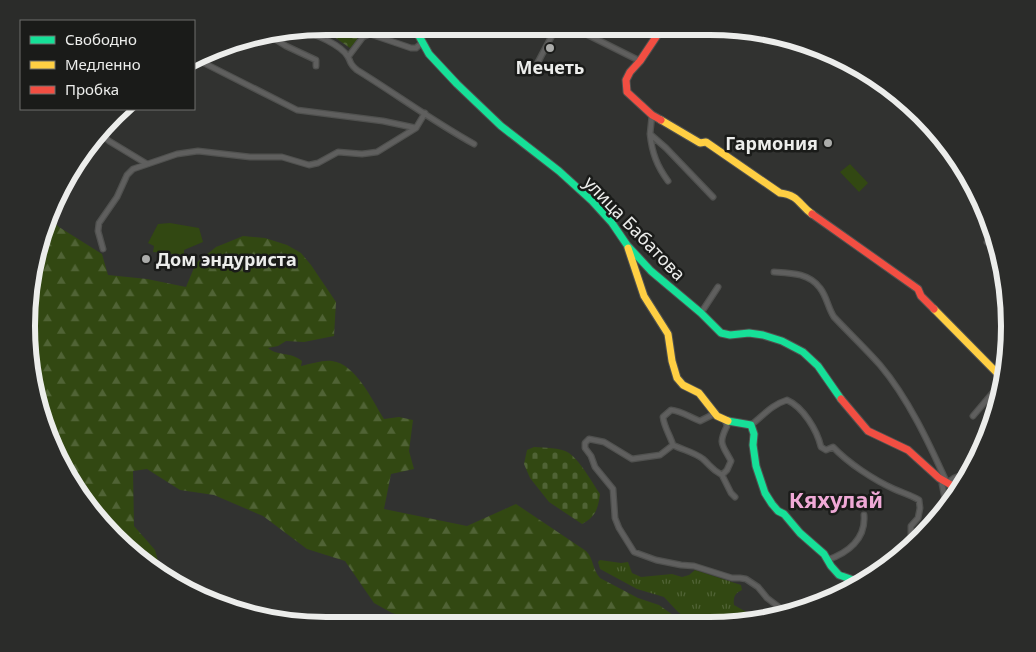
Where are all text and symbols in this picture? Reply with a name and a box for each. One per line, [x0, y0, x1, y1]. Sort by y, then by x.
legend [20, 20, 195, 110]
text: Свободно [65, 29, 137, 49]
marker: Мечеть [544, 42, 556, 54]
text: Медленно [65, 54, 141, 74]
place label: Мечеть [516, 55, 584, 79]
text: Пробка [65, 79, 119, 99]
place label: Гармония [725, 131, 818, 155]
marker: Гармония [822, 137, 834, 149]
street label: улица Бабатова [579, 171, 691, 285]
place label: Дом эндуриста [156, 247, 297, 271]
marker: Дом эндуриста [140, 253, 152, 265]
district label: Кяхулай [789, 484, 883, 514]

